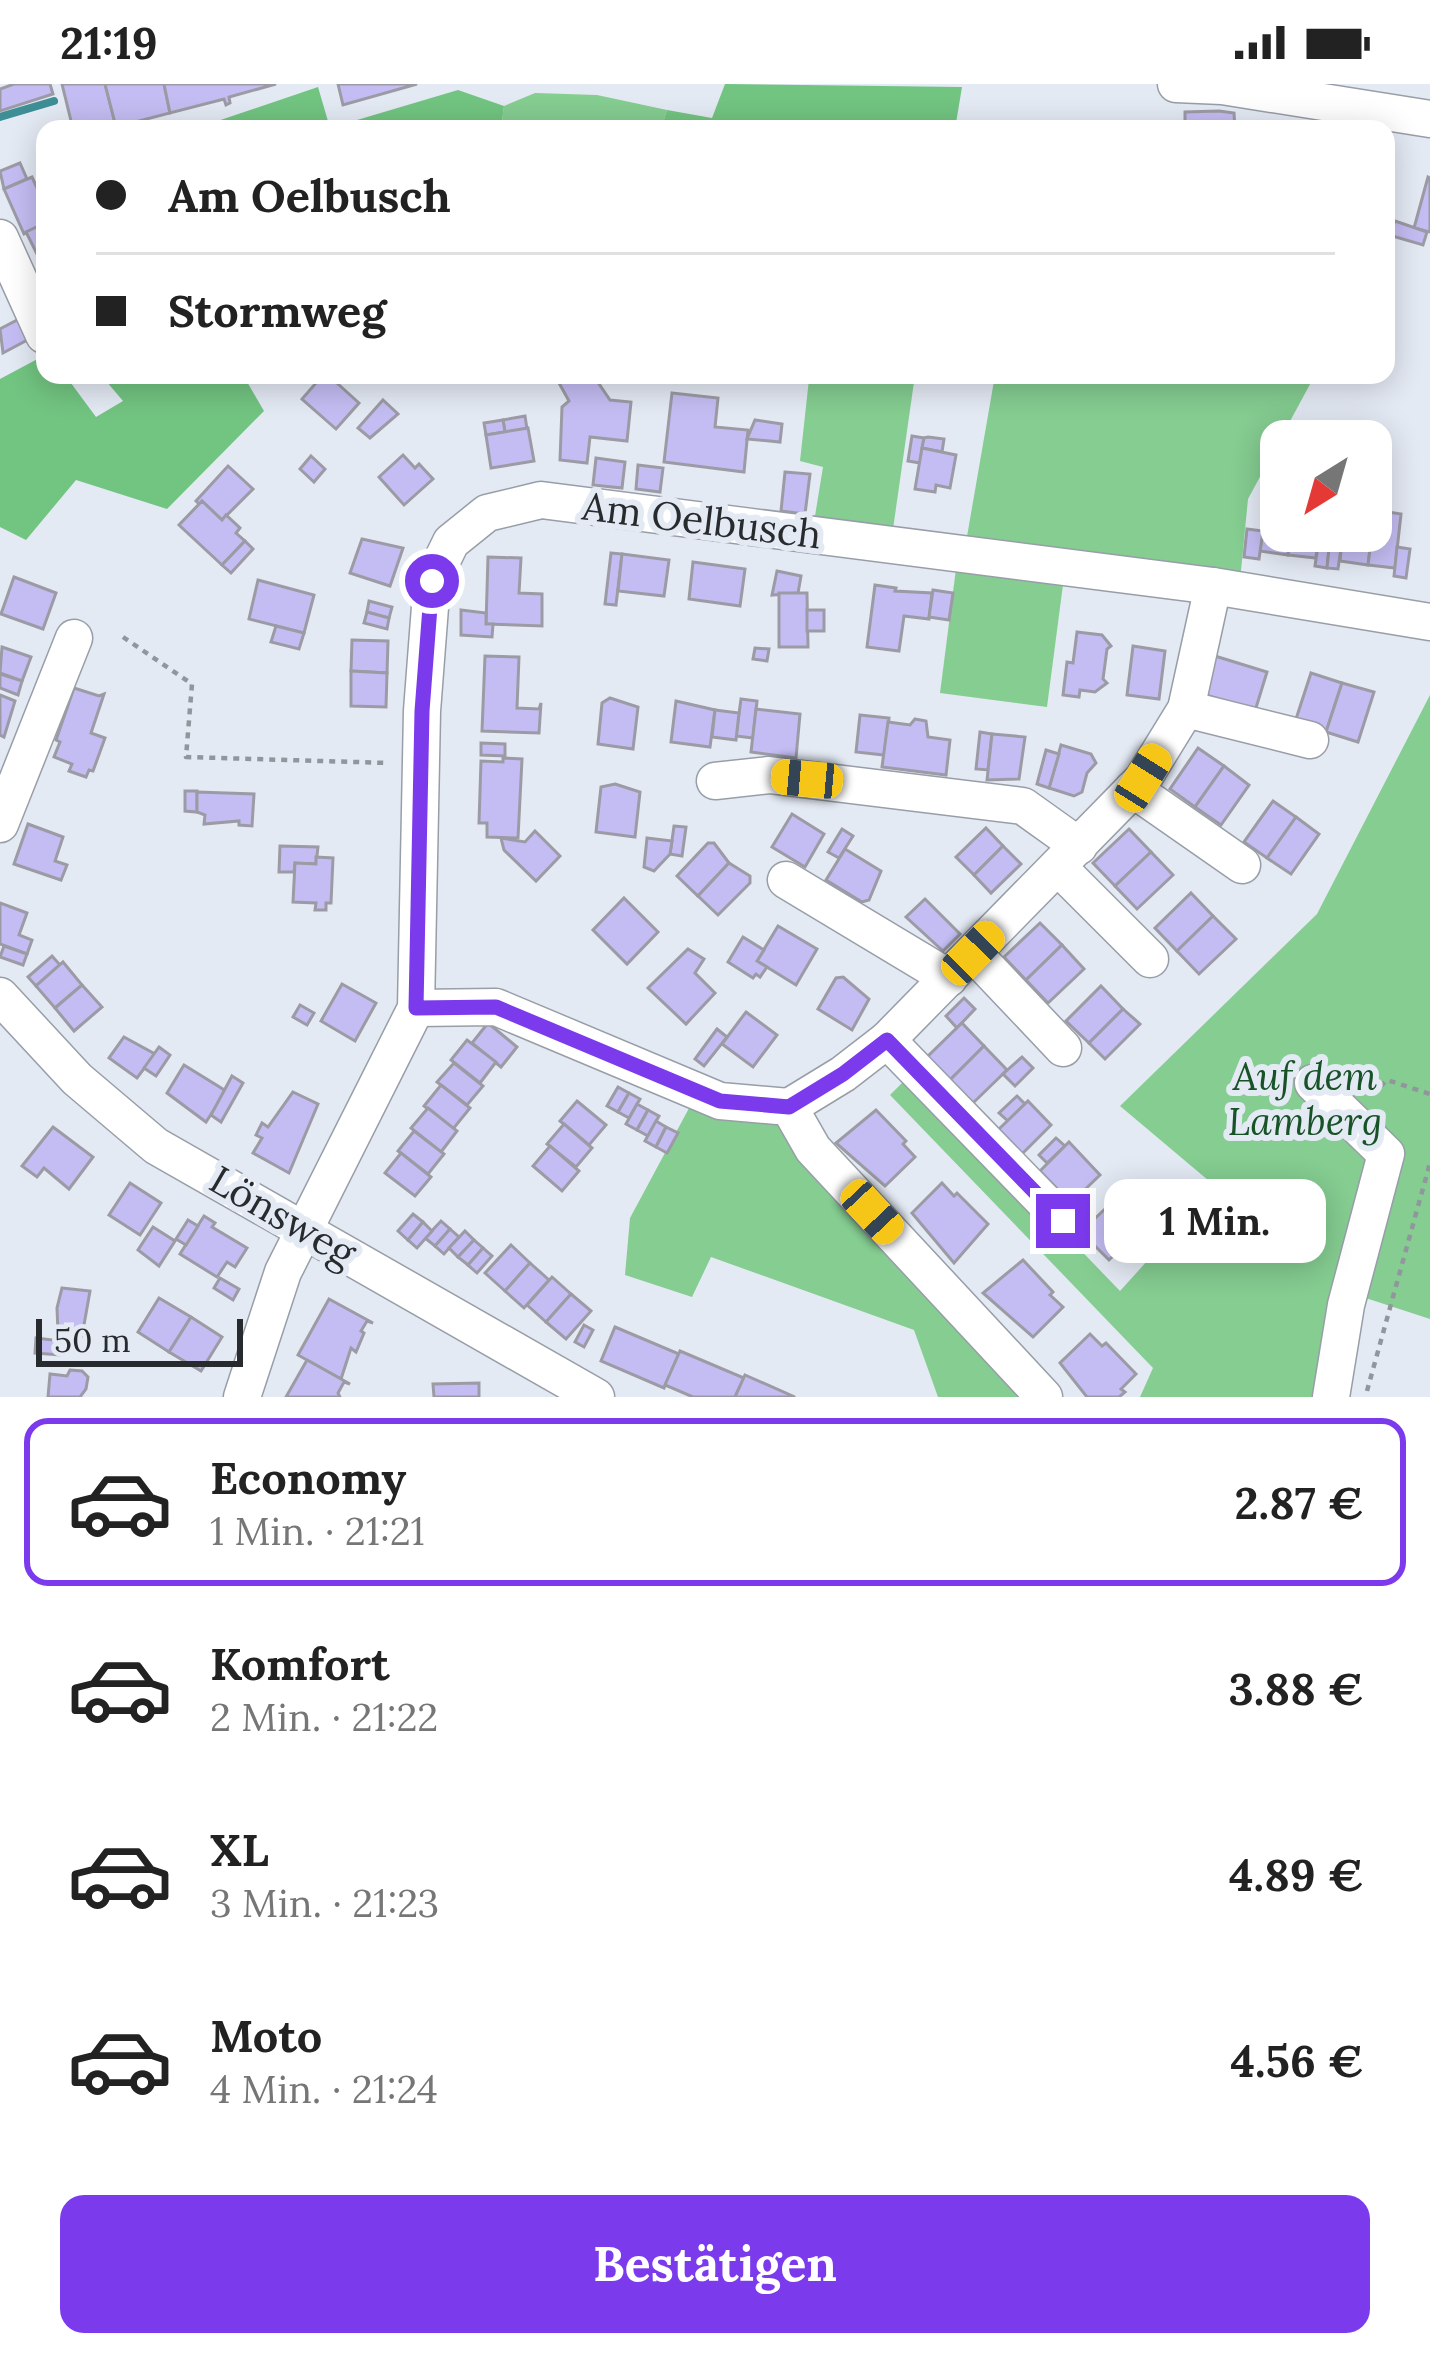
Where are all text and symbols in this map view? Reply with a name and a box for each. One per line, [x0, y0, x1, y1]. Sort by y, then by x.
text: 21:19 [60, 14, 158, 71]
text: Am Oelbusch [168, 167, 451, 224]
text: Stormweg [168, 282, 386, 339]
north arrow [1260, 420, 1392, 552]
map controls [1260, 420, 1392, 552]
street label: Am Oelbusch [579, 480, 824, 559]
route start [405, 554, 459, 608]
car [1109, 738, 1177, 818]
car [770, 758, 844, 800]
car [935, 915, 1011, 991]
park label: Auf dem Lamberg [1228, 1051, 1382, 1146]
street label: Lönsweg [201, 1154, 366, 1279]
car [834, 1173, 910, 1251]
callout: 1 Min. [1105, 1179, 1327, 1263]
route end [1036, 1194, 1090, 1248]
text: 1 Min. [1160, 1196, 1270, 1246]
scale bar [36, 1313, 243, 1366]
text: 50 m [54, 1319, 131, 1361]
icon: car [66, 1448, 174, 1556]
text: Economy [210, 1449, 406, 1506]
text: 2.87 € [1234, 1474, 1364, 1531]
text: 1 Min. · 21:21 [210, 1506, 425, 1556]
icon: car [66, 1634, 174, 1742]
text: Komfort [210, 1635, 390, 1692]
text: 3.88 € [1229, 1660, 1364, 1717]
text: 2 Min. · 21:22 [210, 1692, 438, 1742]
icon: car [66, 1820, 174, 1928]
text: XL [210, 1821, 269, 1878]
text: 4.89 € [1229, 1846, 1364, 1903]
text: 3 Min. · 21:23 [210, 1878, 439, 1928]
icon: car [66, 2006, 174, 2114]
text: Moto [210, 2007, 322, 2064]
text: 4.56 € [1230, 2032, 1364, 2089]
text: 4 Min. · 21:24 [210, 2064, 438, 2114]
button: Bestätigen [60, 2195, 1370, 2333]

